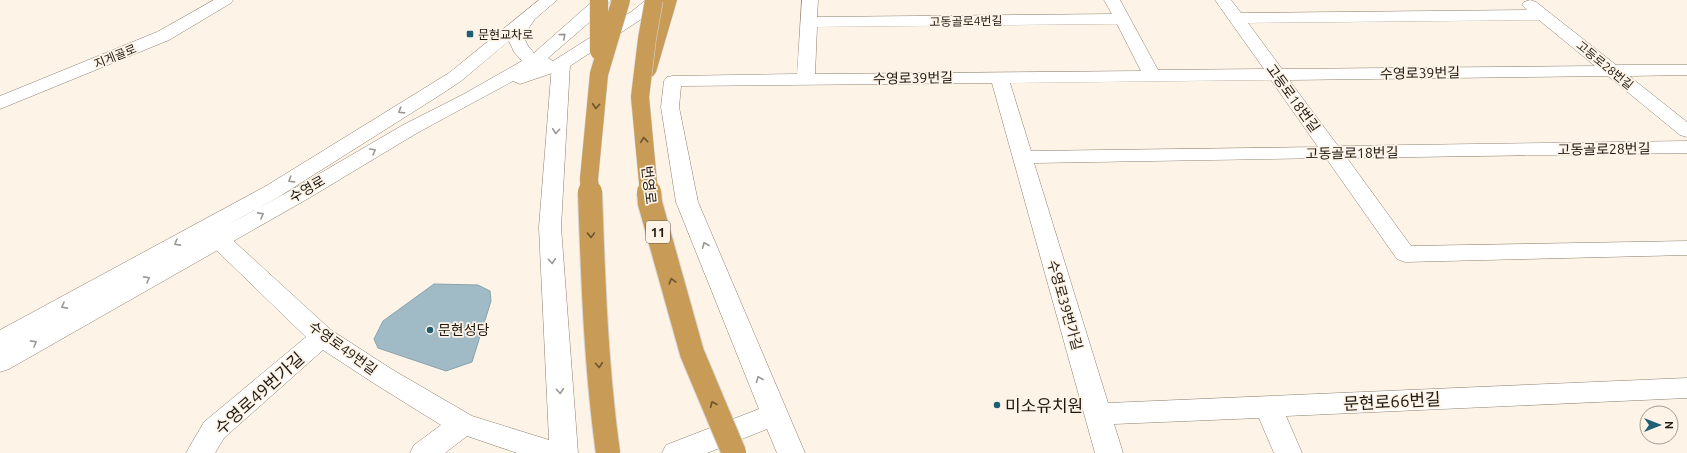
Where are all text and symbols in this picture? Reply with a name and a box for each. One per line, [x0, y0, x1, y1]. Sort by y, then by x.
street label: 고동골로4번길 [929, 14, 1003, 28]
place label: 문현교차로 [478, 28, 533, 41]
marker: 문현교차로 [465, 29, 475, 39]
one-way arrow [558, 34, 565, 41]
street label: 고등로28번길 [1574, 38, 1636, 92]
street label: 지게골로 [92, 42, 138, 70]
street label: 고등로18번길 [1263, 61, 1323, 135]
street label: 수영로39번길 [1380, 64, 1460, 82]
street label: 수영로39번길 [873, 69, 953, 87]
one-way arrow [591, 102, 600, 109]
one-way arrow [398, 107, 405, 114]
one-way arrow [552, 128, 561, 134]
one-way arrow [640, 137, 649, 143]
street label: 고동골로28번길 [1557, 140, 1651, 158]
street label: 고동골로18번길 [1305, 144, 1399, 162]
one-way arrow [369, 148, 376, 155]
street label: 번영로 [639, 165, 659, 205]
street label: 수영로 [286, 172, 328, 206]
one-way arrow [288, 175, 295, 182]
one-way arrow [257, 213, 264, 220]
road number: 11 [646, 221, 670, 243]
one-way arrow [587, 232, 595, 238]
one-way arrow [174, 239, 182, 246]
one-way arrow [701, 242, 709, 249]
one-way arrow [547, 258, 556, 264]
street label: 수영로39번가길 [1044, 258, 1086, 352]
one-way arrow [143, 277, 150, 284]
one-way arrow [668, 278, 677, 285]
one-way arrow [60, 301, 68, 309]
street label: 수영로49번길 [306, 318, 380, 378]
place label: 문현성당 [438, 322, 490, 338]
marker: 문현성당 [425, 325, 435, 335]
one-way arrow [30, 340, 37, 347]
street label: 수영로49번가길 [211, 348, 307, 438]
one-way arrow [594, 362, 603, 368]
one-way arrow [756, 375, 764, 382]
one-way arrow [556, 388, 565, 394]
street label: 문현로66번길 [1343, 389, 1441, 413]
place label: 미소유치원 [1005, 396, 1083, 415]
marker: 미소유치원 [992, 400, 1002, 410]
one-way arrow [710, 401, 718, 409]
north arrow [1639, 405, 1679, 445]
text: N [1663, 421, 1675, 429]

